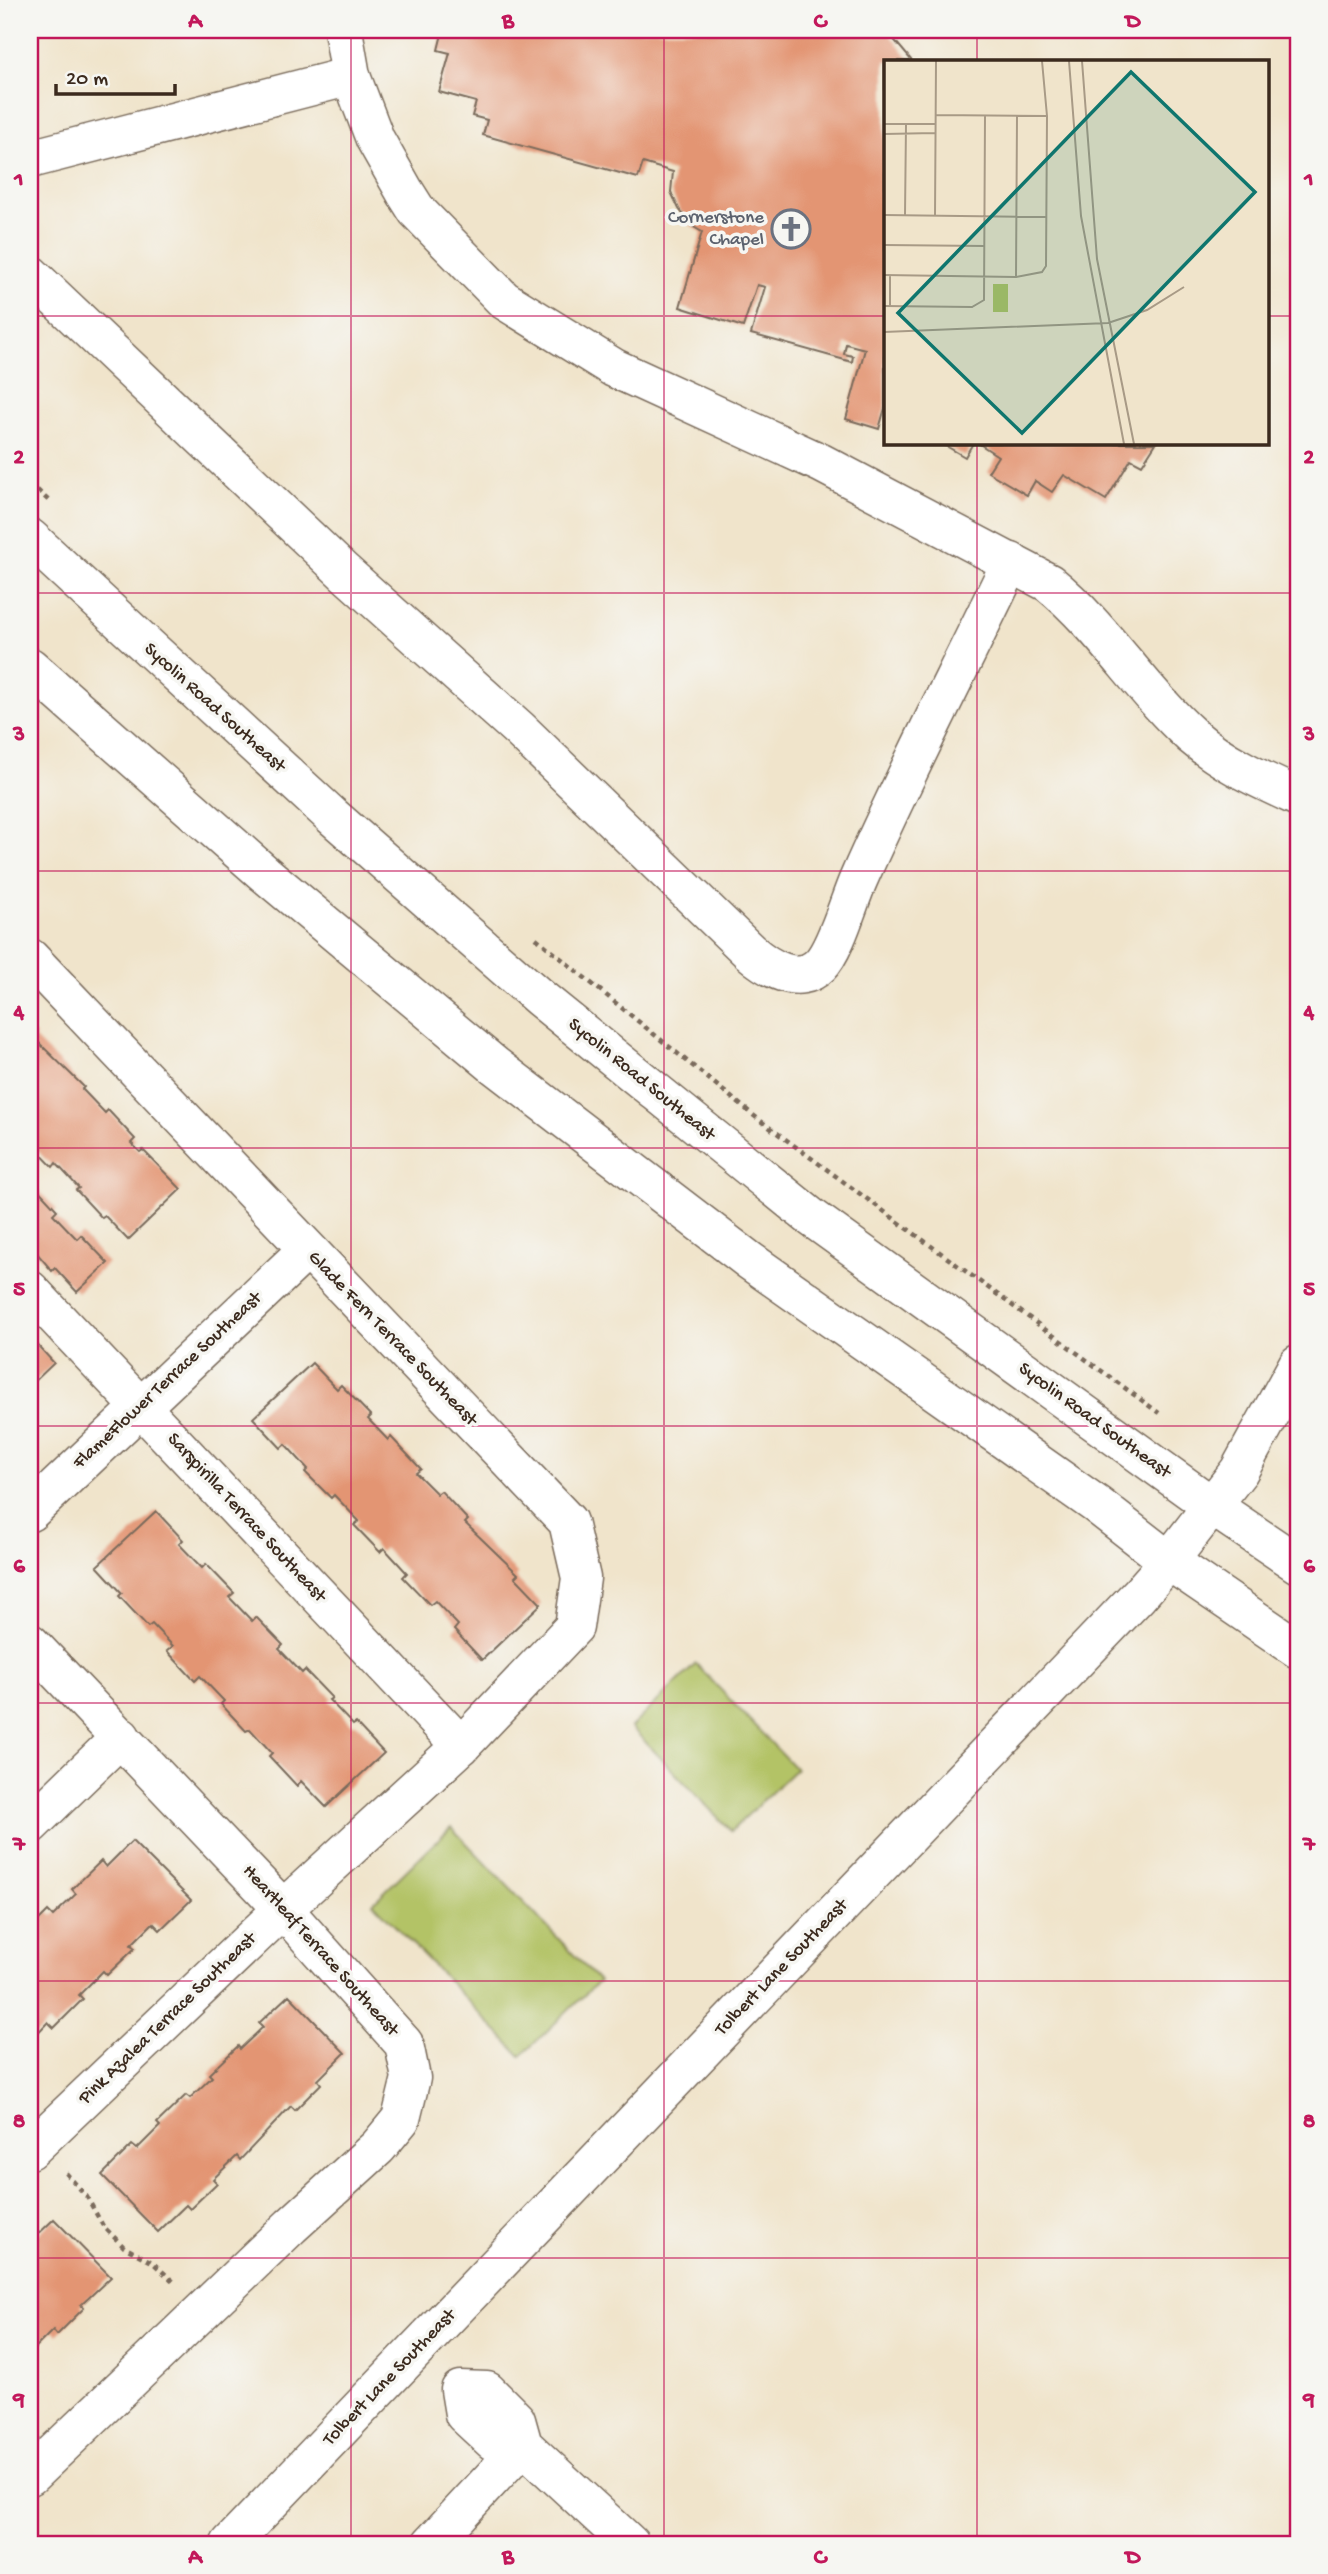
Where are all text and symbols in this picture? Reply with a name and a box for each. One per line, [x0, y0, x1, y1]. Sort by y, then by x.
text: A [187, 9, 203, 36]
text: B [501, 9, 515, 36]
text: C [814, 9, 829, 36]
text: D [1124, 9, 1142, 36]
scale bar [56, 52, 175, 96]
inset map [884, 60, 1268, 444]
text: 20 m [66, 68, 108, 93]
text: 1 [13, 167, 24, 194]
text: 1 [1303, 167, 1314, 194]
place label: Cornerstone Chapel [668, 207, 764, 252]
church icon: Cornerstone Chapel [770, 208, 812, 250]
text: 2 [13, 445, 25, 472]
text: 2 [1303, 445, 1315, 472]
street label: Sycolin Road Southeast [138, 638, 291, 779]
text: 3 [12, 722, 25, 749]
text: 3 [1302, 722, 1315, 749]
text: 4 [13, 1000, 25, 1027]
text: 4 [1303, 1000, 1315, 1027]
street label: Sycolin Road Southeast [563, 1013, 721, 1148]
street label: Glade Fern Terrace Southeast [302, 1247, 483, 1433]
text: 5 [13, 1277, 25, 1304]
text: 5 [1303, 1277, 1315, 1304]
street label: FlameFlower Terrace Southeast [68, 1286, 269, 1475]
street label: Sycolin Road Southeast [1013, 1358, 1177, 1485]
street label: Sarspirilla Terrace Southeast [161, 1428, 332, 1609]
text: 6 [13, 1554, 26, 1581]
text: 6 [1303, 1554, 1316, 1581]
text: 7 [12, 1832, 26, 1859]
text: 7 [1302, 1832, 1316, 1859]
street label: Heartleaf Terrace Southeast [237, 1860, 405, 2043]
street label: Tolbert Lane Southeast [710, 1893, 855, 2042]
street label: Pink Azalea Terrace Southeast [74, 1926, 263, 2111]
text: 8 [13, 2109, 26, 2136]
text: 8 [1303, 2109, 1316, 2136]
street label: Tolbert Lane Southeast [318, 2303, 463, 2452]
text: 9 [12, 2387, 25, 2414]
text: 9 [1302, 2387, 1315, 2414]
text: A [187, 2545, 203, 2572]
text: B [501, 2545, 515, 2572]
text: C [814, 2545, 829, 2572]
text: D [1124, 2545, 1142, 2572]

